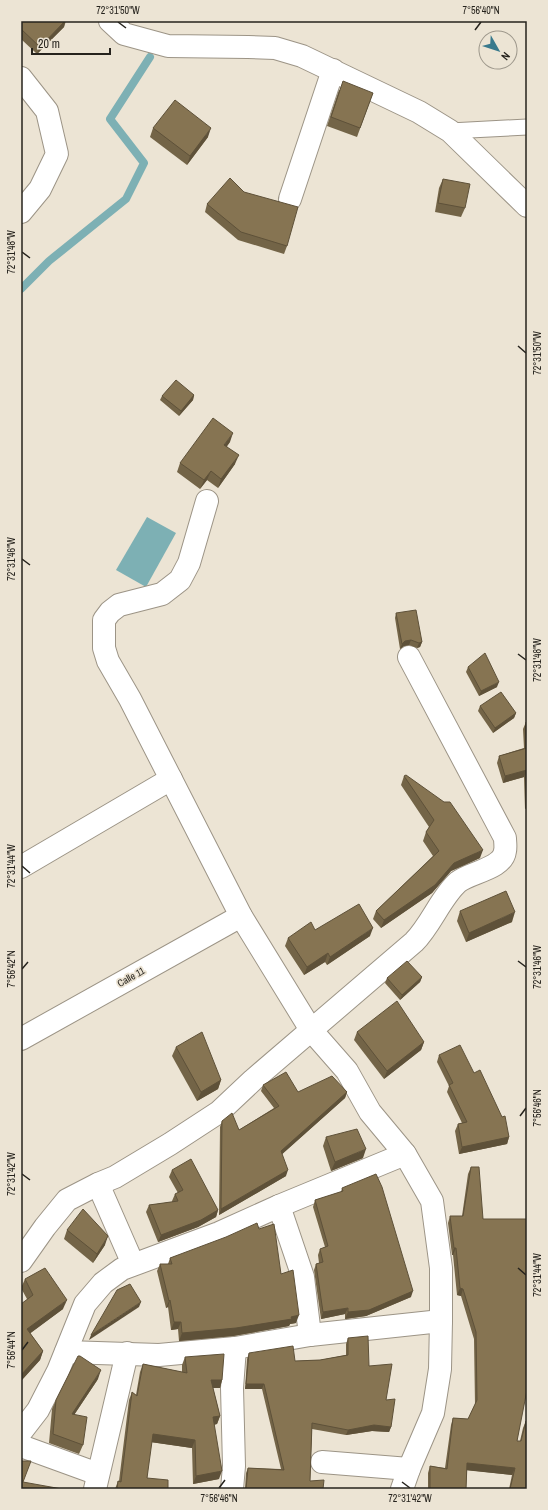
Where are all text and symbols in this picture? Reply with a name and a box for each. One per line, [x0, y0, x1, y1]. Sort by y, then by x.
text: 72°31'50"W [96, 4, 140, 17]
text: 7°56'40"N [462, 4, 500, 17]
scale bar [32, 30, 110, 56]
north arrow [478, 30, 518, 70]
text: 20 m [38, 36, 60, 52]
text: N [498, 49, 513, 63]
text: 72°31'48"W [5, 230, 18, 274]
text: 72°31'50"W [531, 331, 544, 375]
text: 72°31'46"W [5, 537, 18, 581]
text: 72°31'48"W [531, 638, 544, 682]
text: 72°31'44"W [5, 844, 18, 888]
text: 72°31'46"W [531, 945, 544, 989]
text: 7°56'42"N [5, 950, 18, 988]
street label: Calle 11 [115, 964, 147, 990]
text: 7°56'46"N [531, 1089, 544, 1127]
text: 72°31'42"W [5, 1152, 18, 1196]
text: 72°31'44"W [531, 1253, 544, 1297]
text: 7°56'44"N [5, 1331, 18, 1369]
text: 7°56'46"N [200, 1492, 238, 1505]
text: 72°31'42"W [388, 1492, 432, 1505]

